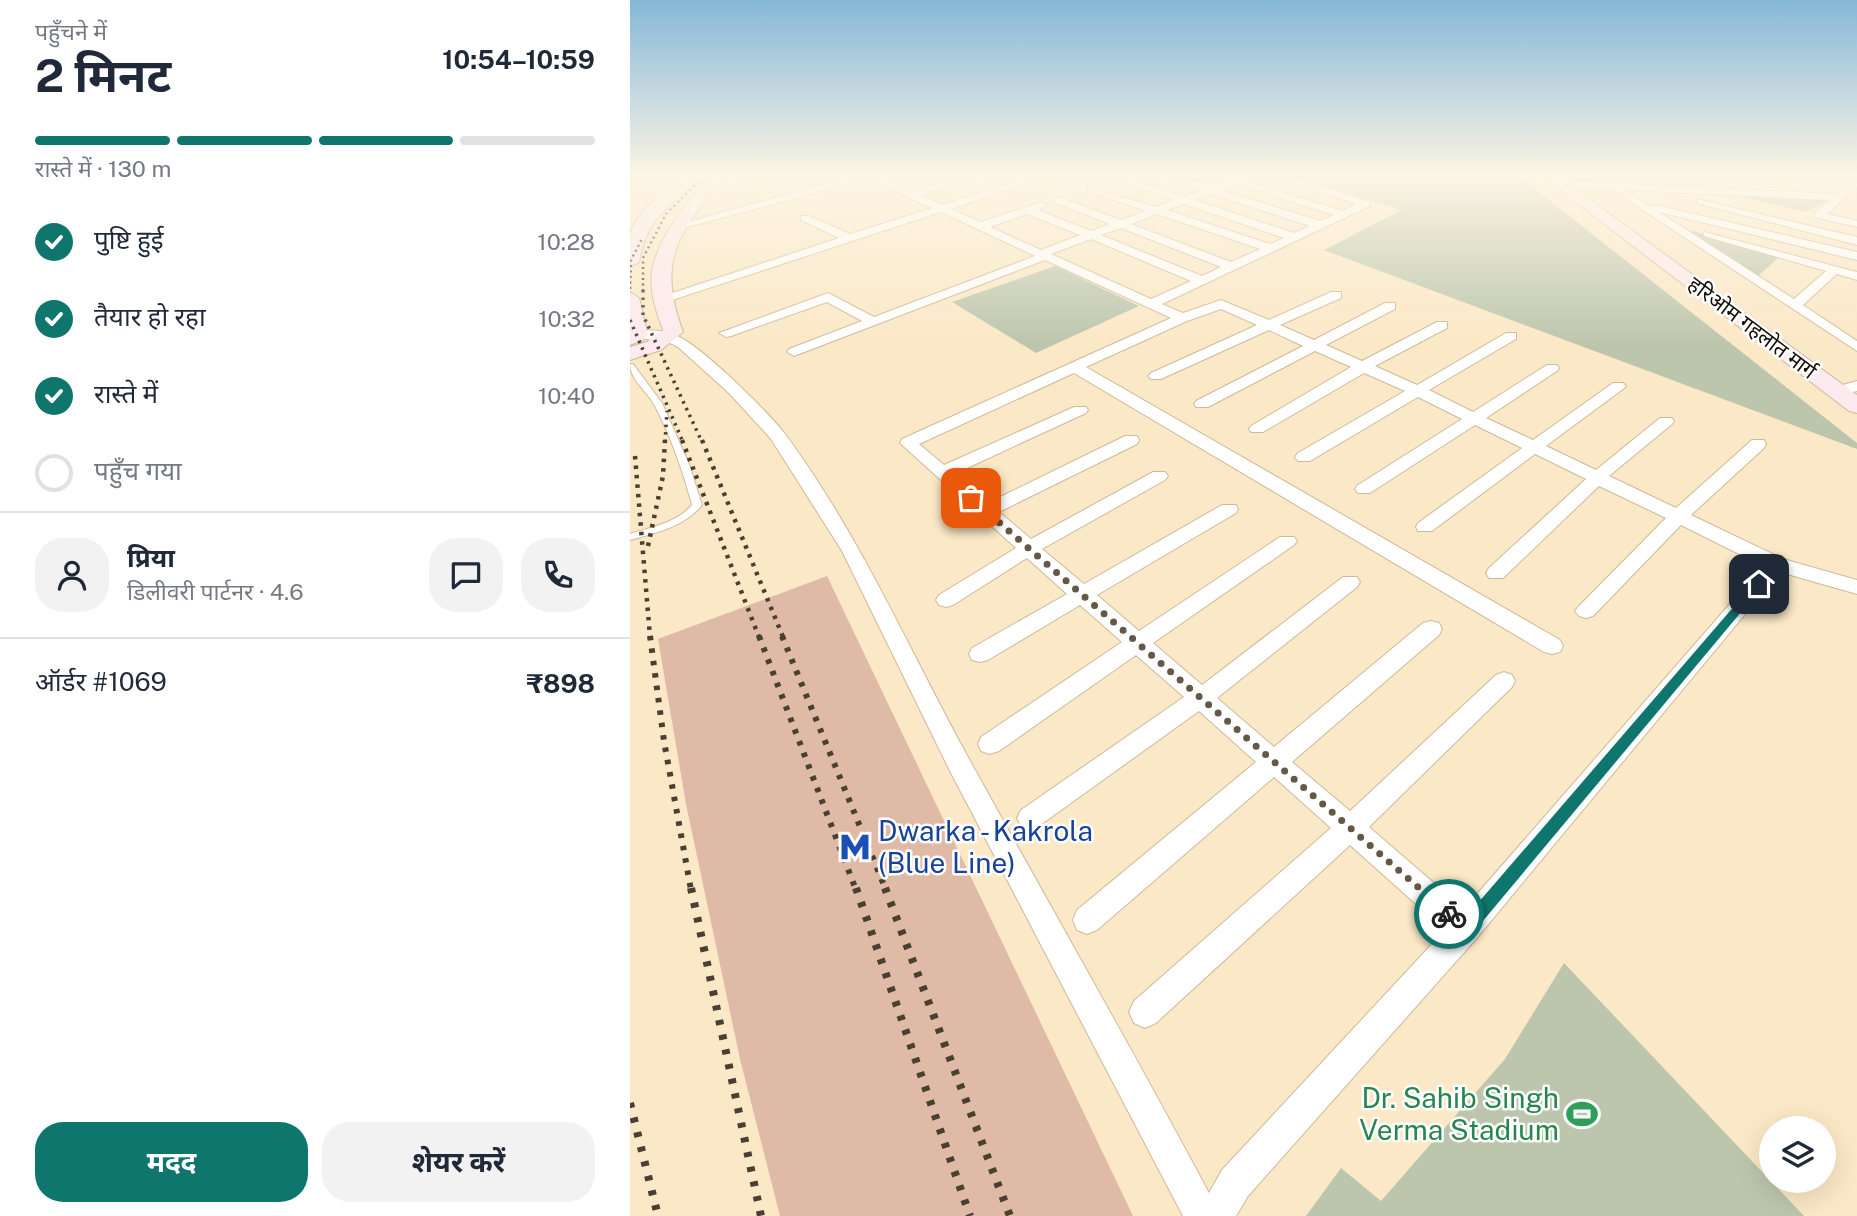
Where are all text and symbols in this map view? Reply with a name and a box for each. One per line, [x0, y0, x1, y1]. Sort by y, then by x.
text: पहुँचने में [35, 18, 107, 45]
text: 10:54–10:59 [442, 44, 595, 75]
text: 2 मिनट [35, 48, 171, 102]
text: रास्ते में · 130 m [35, 155, 171, 182]
icon: check [35, 223, 73, 261]
text: पुष्टि हुई [94, 224, 164, 255]
text: 10:28 [537, 228, 595, 255]
street label: हरिओम गहलोत मार्ग [1683, 271, 1822, 385]
icon: check [35, 300, 73, 338]
text: तैयार हो रहा [94, 301, 206, 332]
text: 10:32 [538, 305, 595, 332]
icon: check [35, 377, 73, 415]
text: रास्ते में [94, 378, 158, 409]
text: 10:40 [538, 382, 595, 409]
text: पहुँच गया [94, 455, 182, 486]
pin [941, 468, 1001, 528]
icon: bag [952, 479, 990, 517]
button: person [35, 538, 109, 612]
button: chat [429, 538, 503, 612]
button: phone [521, 538, 595, 612]
text: प्रिया [127, 542, 175, 573]
pin [1729, 554, 1789, 614]
icon: home [1740, 565, 1778, 603]
text: डिलीवरी पार्टनर · 4.6 [127, 578, 304, 605]
text: ऑर्डर #1069 [35, 666, 167, 697]
text: ₹898 [526, 668, 595, 699]
place label: Dwarka - Kakrola (Blue Line) [878, 814, 1093, 879]
metro station icon: Dwarka - Kakrola (Blue Line) [838, 830, 872, 864]
courier [1414, 879, 1484, 949]
icon: bike [1430, 895, 1468, 933]
place label: Dr. Sahib Singh Verma Stadium [1359, 1081, 1559, 1146]
sports icon: Dr. Sahib Singh Verma Stadium [1565, 1097, 1599, 1131]
map controls [1759, 1116, 1836, 1193]
button: layers [1759, 1116, 1836, 1193]
button: मदद [35, 1122, 308, 1202]
button: शेयर करें [322, 1122, 595, 1202]

